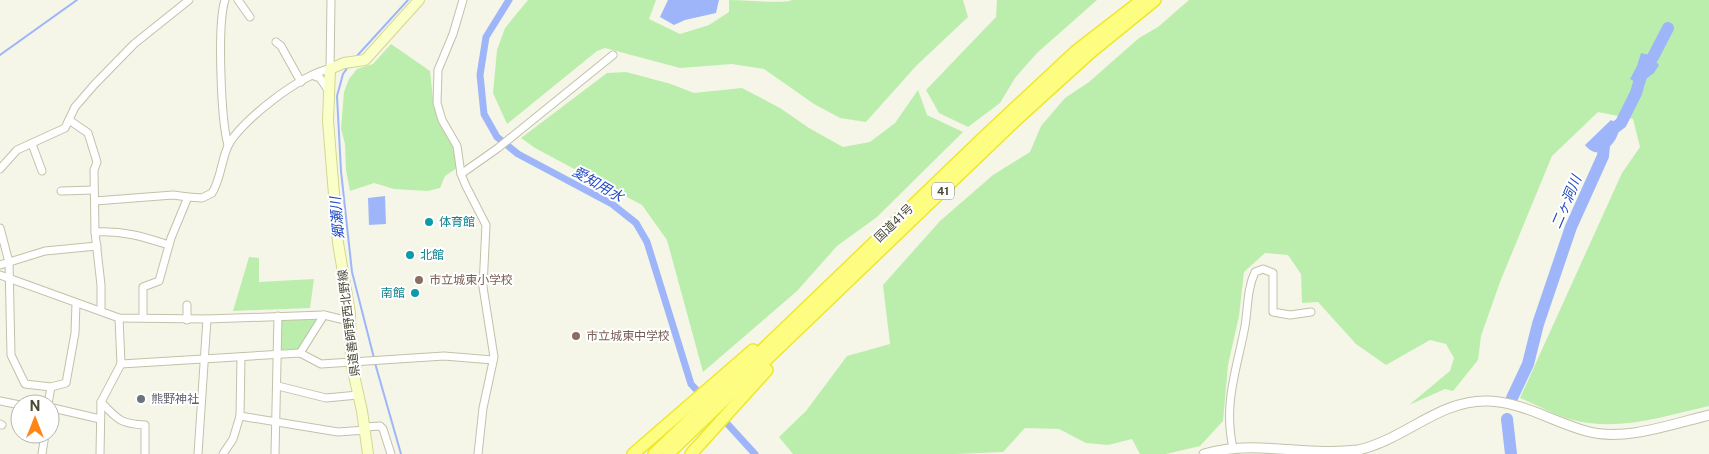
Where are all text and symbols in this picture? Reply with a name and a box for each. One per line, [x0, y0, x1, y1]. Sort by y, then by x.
water label: 愛知用水 [570, 163, 628, 206]
water label: 二ヶ洞川 [1548, 171, 1585, 231]
road number: 41 [932, 182, 954, 200]
water label: 郷瀬川 [327, 194, 347, 240]
street label: 国道41号 [872, 201, 916, 245]
place label: 体育館 [439, 215, 475, 229]
marker: 体育館 [423, 216, 435, 228]
place label: 北館 [420, 248, 444, 262]
marker: 北館 [404, 249, 416, 261]
street label: 県道善師野西北野線 [335, 269, 363, 377]
place label: 市立城東小学校 [429, 273, 513, 287]
marker: 市立城東小学校 [413, 274, 425, 286]
place label: 南館 [381, 286, 405, 300]
marker: 南館 [409, 287, 421, 299]
place label: 市立城東中学校 [586, 329, 670, 343]
marker: 市立城東中学校 [570, 330, 582, 342]
place label: 熊野神社 [151, 392, 199, 406]
marker: 熊野神社 [135, 393, 147, 405]
north arrow [10, 394, 60, 444]
text: N [30, 398, 40, 414]

